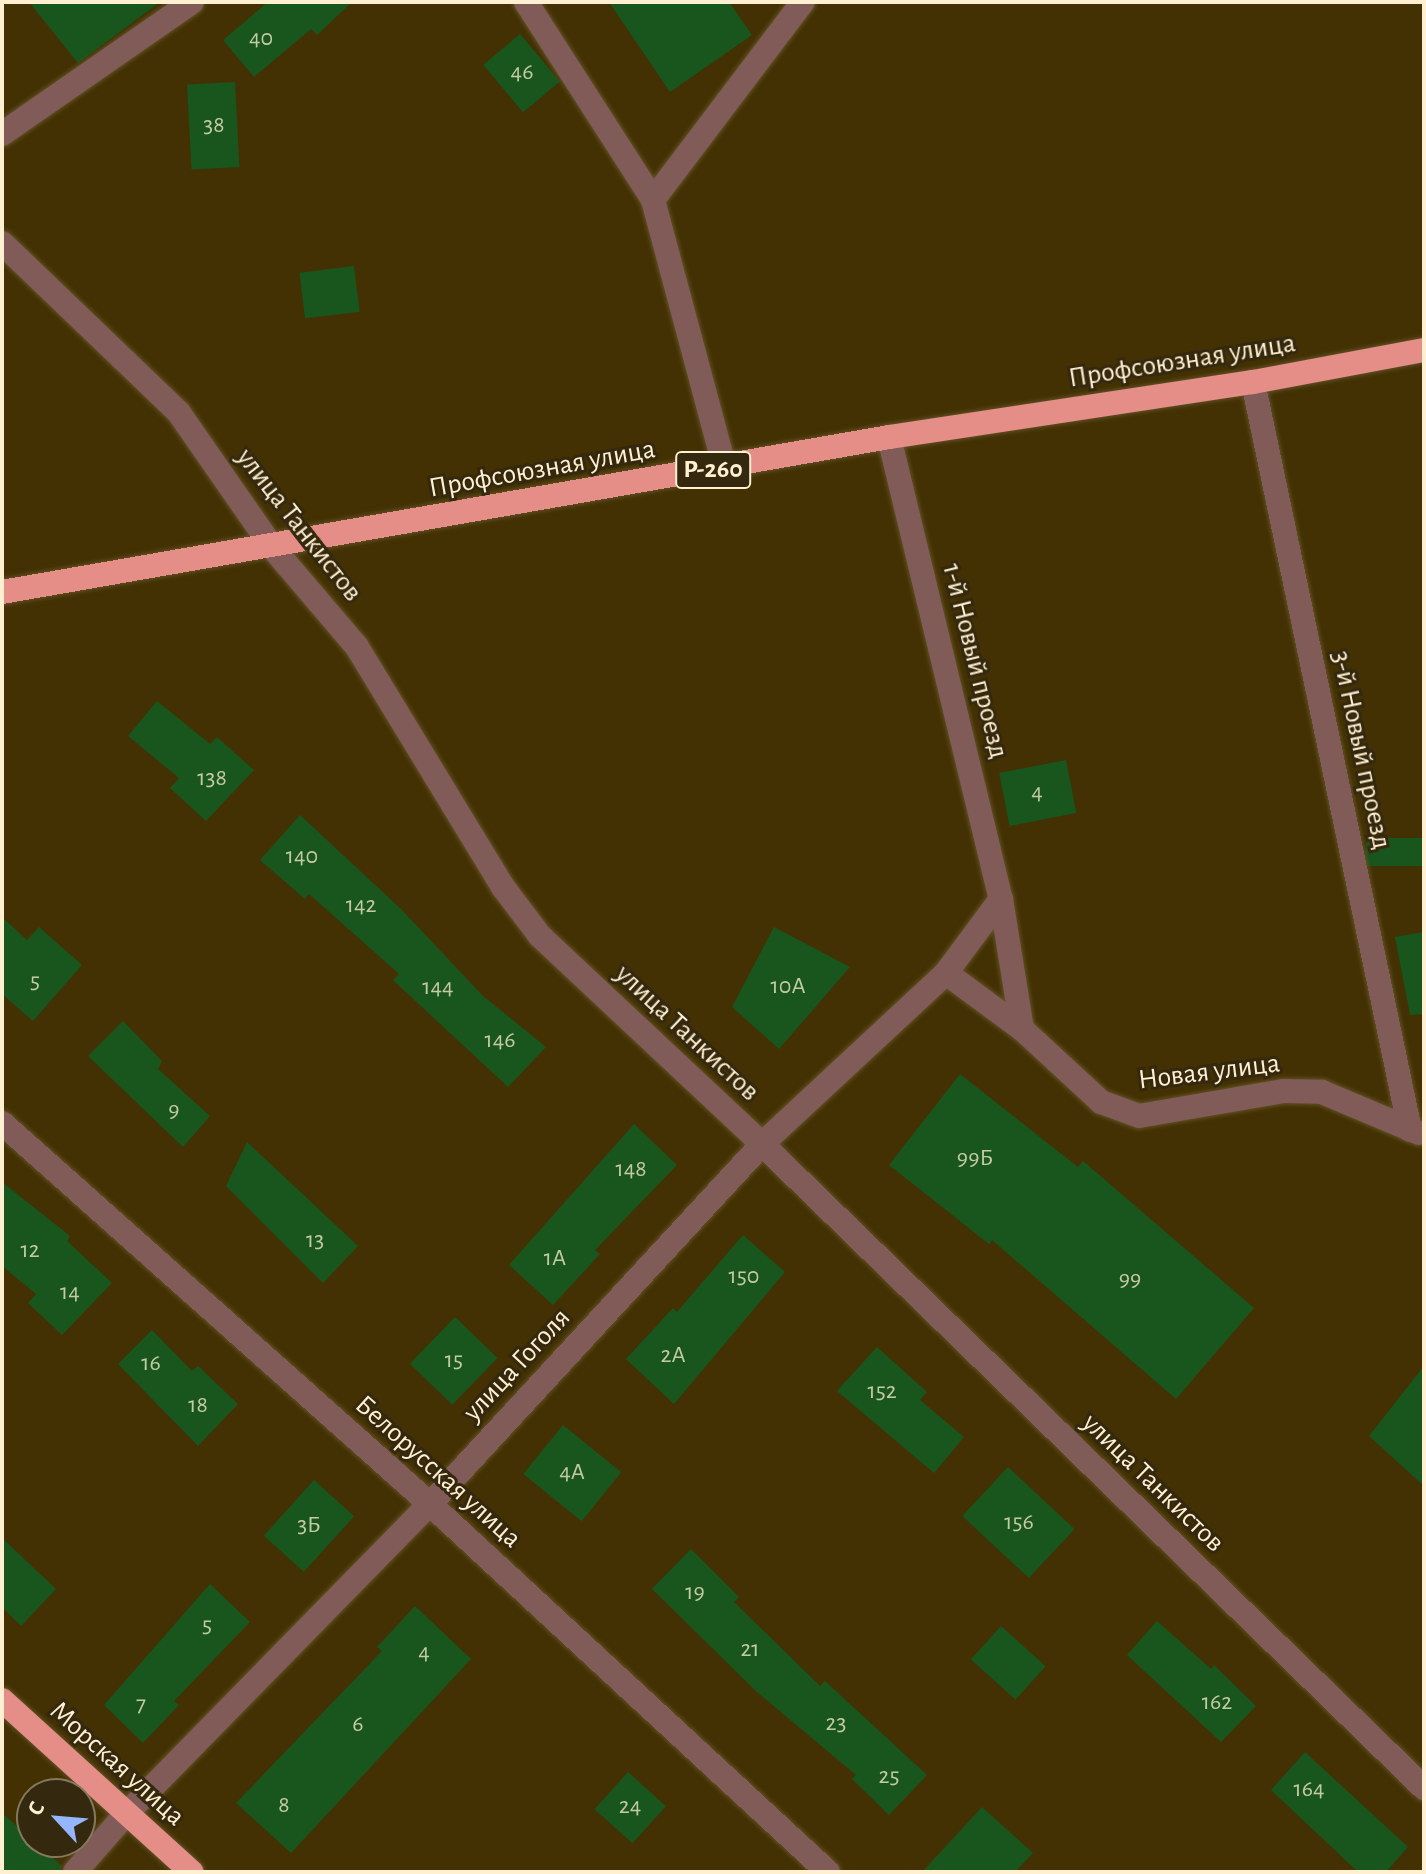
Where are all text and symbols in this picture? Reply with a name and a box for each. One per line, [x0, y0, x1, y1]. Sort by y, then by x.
house number: 40 [249, 25, 273, 53]
house number: 46 [511, 59, 533, 87]
house number: 38 [203, 112, 225, 140]
street label: Профсоюзная улица [1066, 326, 1298, 396]
street label: Профсоюзная улица [426, 433, 658, 505]
street label: улица Танкистов [229, 442, 369, 608]
road number: Р-260 [675, 448, 751, 492]
street label: 1-й Новый проезд [935, 560, 1015, 762]
street label: 3-й Новый проезд [1324, 648, 1398, 852]
house number: 138 [197, 765, 227, 793]
house number: 4 [1031, 779, 1043, 807]
house number: 140 [286, 843, 318, 871]
house number: 142 [346, 892, 376, 920]
street label: улица Танкистов [608, 958, 766, 1108]
house number: 5 [30, 968, 40, 996]
house number: 10А [770, 973, 806, 1001]
house number: 144 [422, 974, 454, 1002]
house number: 146 [484, 1027, 516, 1055]
street label: Новая улица [1136, 1047, 1282, 1097]
house number: 9 [168, 1097, 180, 1125]
house number: 99Б [957, 1145, 993, 1173]
house number: 148 [615, 1156, 647, 1184]
house number: 13 [306, 1227, 324, 1255]
house number: 12 [20, 1237, 40, 1265]
house number: 1А [544, 1245, 566, 1273]
house number: 150 [729, 1263, 759, 1291]
house number: 99 [1119, 1266, 1141, 1294]
house number: 14 [60, 1279, 80, 1307]
street label: улица Гоголя [456, 1302, 578, 1428]
house number: 2А [660, 1342, 686, 1370]
house number: 15 [445, 1347, 463, 1375]
house number: 16 [141, 1350, 161, 1378]
house number: 152 [867, 1378, 897, 1406]
street label: Белорусская улица [348, 1388, 528, 1556]
house number: 18 [188, 1392, 208, 1420]
street label: улица Танкистов [1075, 1407, 1231, 1559]
house number: 4А [559, 1459, 585, 1487]
house number: 156 [1004, 1509, 1034, 1537]
house number: 3Б [297, 1512, 321, 1540]
house number: 19 [685, 1579, 705, 1607]
house number: 5 [202, 1612, 212, 1640]
house number: 21 [740, 1636, 760, 1664]
house number: 4 [418, 1639, 430, 1667]
house number: 162 [1202, 1689, 1232, 1717]
house number: 7 [136, 1691, 146, 1719]
street label: Морская улица [42, 1695, 192, 1833]
house number: 23 [826, 1710, 846, 1738]
house number: 6 [352, 1711, 364, 1739]
house number: 25 [879, 1763, 899, 1791]
house number: 164 [1293, 1776, 1325, 1804]
north arrow [16, 1778, 96, 1858]
house number: 8 [278, 1792, 290, 1820]
house number: 24 [619, 1793, 641, 1821]
text: С [24, 1798, 49, 1819]

